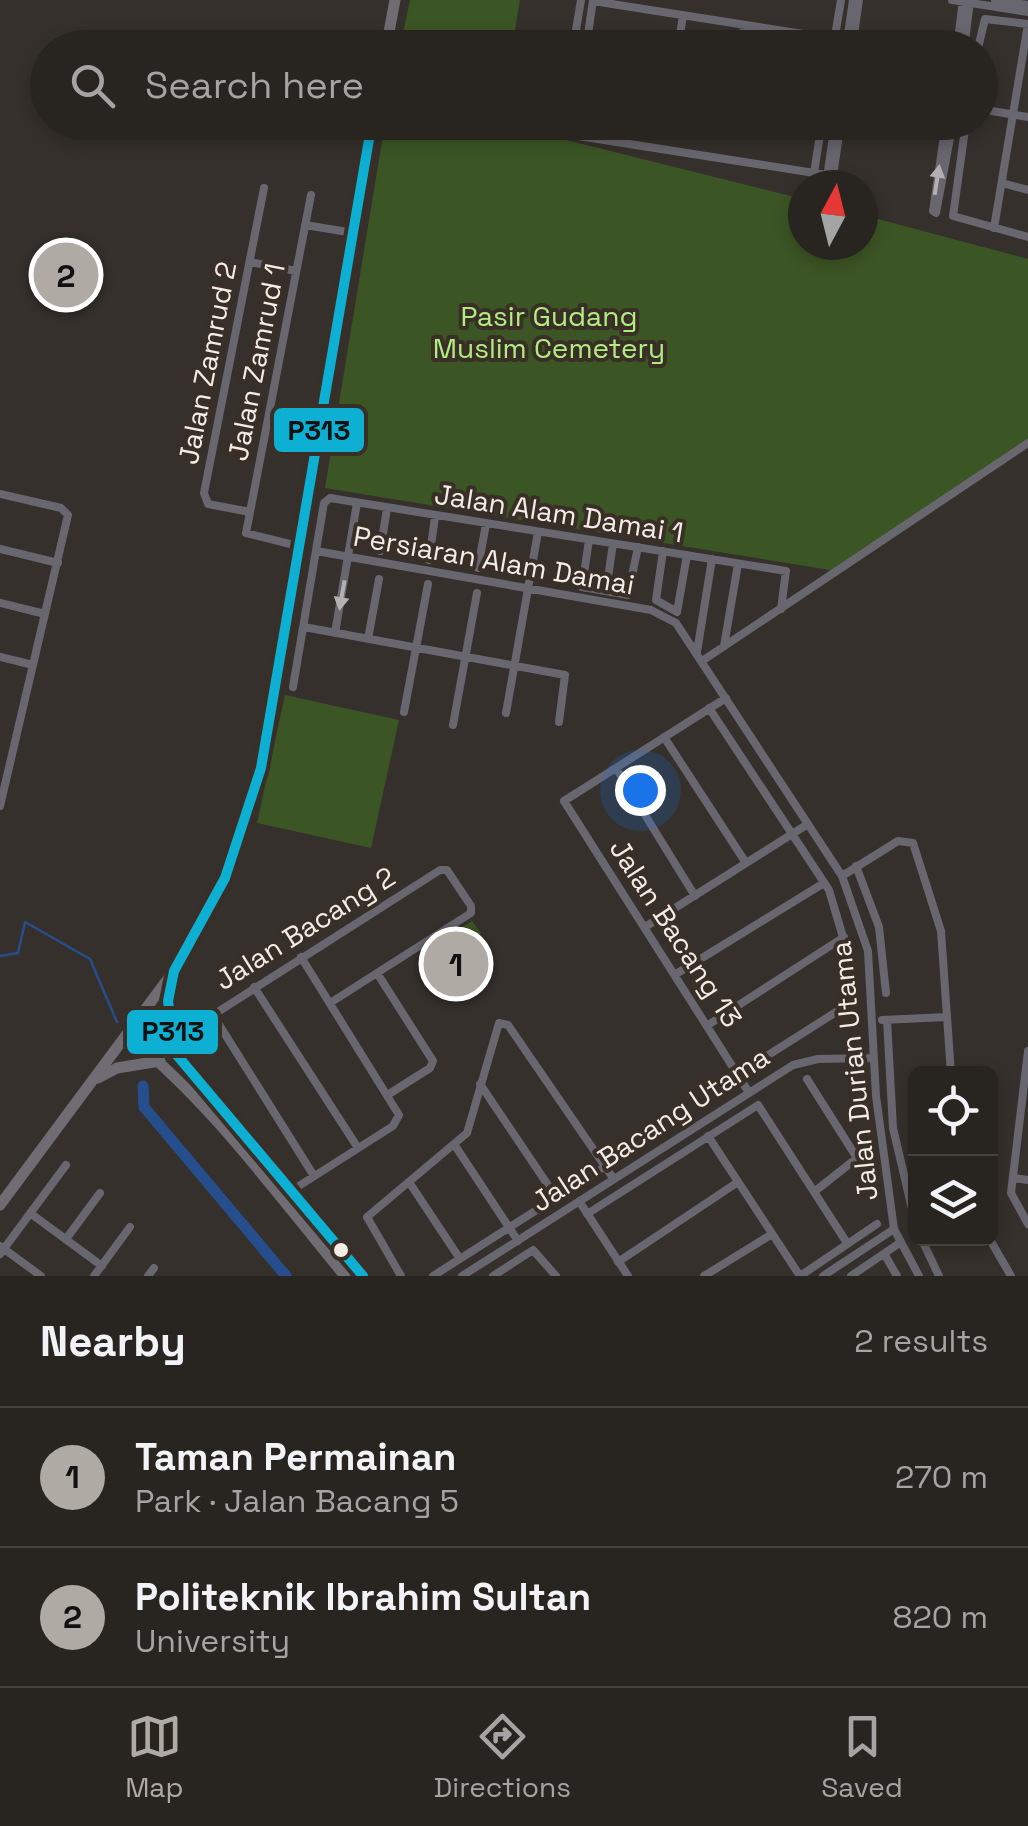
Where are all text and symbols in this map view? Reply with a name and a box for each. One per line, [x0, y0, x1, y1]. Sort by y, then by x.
search box [30, 30, 998, 140]
icon: search [65, 58, 120, 113]
text: Search here [145, 61, 364, 109]
one-way arrow [930, 164, 946, 195]
north arrow [788, 170, 878, 260]
pin: 2 [34, 238, 98, 312]
street label: Jalan Zamrud 2 [170, 259, 244, 467]
street label: Jalan Zamrud 1 [219, 260, 293, 464]
park label: Pasir Gudang Muslim Cemetery [433, 298, 665, 366]
line badge: P313 [272, 406, 366, 454]
text: P313 [287, 412, 351, 448]
street label: Jalan Alam Damai 1 [432, 476, 686, 550]
street label: Persiaran Alam Damai [351, 518, 637, 602]
one-way arrow [334, 580, 349, 611]
your location [615, 765, 666, 816]
street label: Jalan Bacang 13 [602, 832, 750, 1034]
street label: Jalan Bacang 2 [208, 858, 402, 998]
pin: 1 [424, 926, 488, 1002]
street label: Jalan Durian Utama [822, 940, 886, 1202]
line badge: P313 [125, 1008, 220, 1056]
text: P313 [141, 1013, 205, 1049]
street label: Jalan Bacang Utama [524, 1039, 776, 1219]
map controls [908, 1066, 998, 1246]
button: locate [908, 1066, 998, 1156]
button: layers [908, 1156, 998, 1246]
unlabelled marker [331, 1240, 351, 1260]
text: Nearby [40, 1315, 186, 1368]
text: 2 results [854, 1321, 988, 1361]
text: Taman Permainan [135, 1433, 456, 1481]
text: 1 [65, 1457, 80, 1497]
text: 270 m [895, 1457, 988, 1497]
text: Park · Jalan Bacang 5 [135, 1481, 459, 1521]
text: Politeknik Ibrahim Sultan [135, 1573, 591, 1621]
text: 2 [63, 1597, 82, 1637]
text: 820 m [893, 1597, 988, 1637]
text: University [135, 1621, 290, 1661]
tab: Map [125, 1709, 183, 1805]
tab: Directions [434, 1709, 571, 1805]
tab: Saved [821, 1709, 903, 1805]

